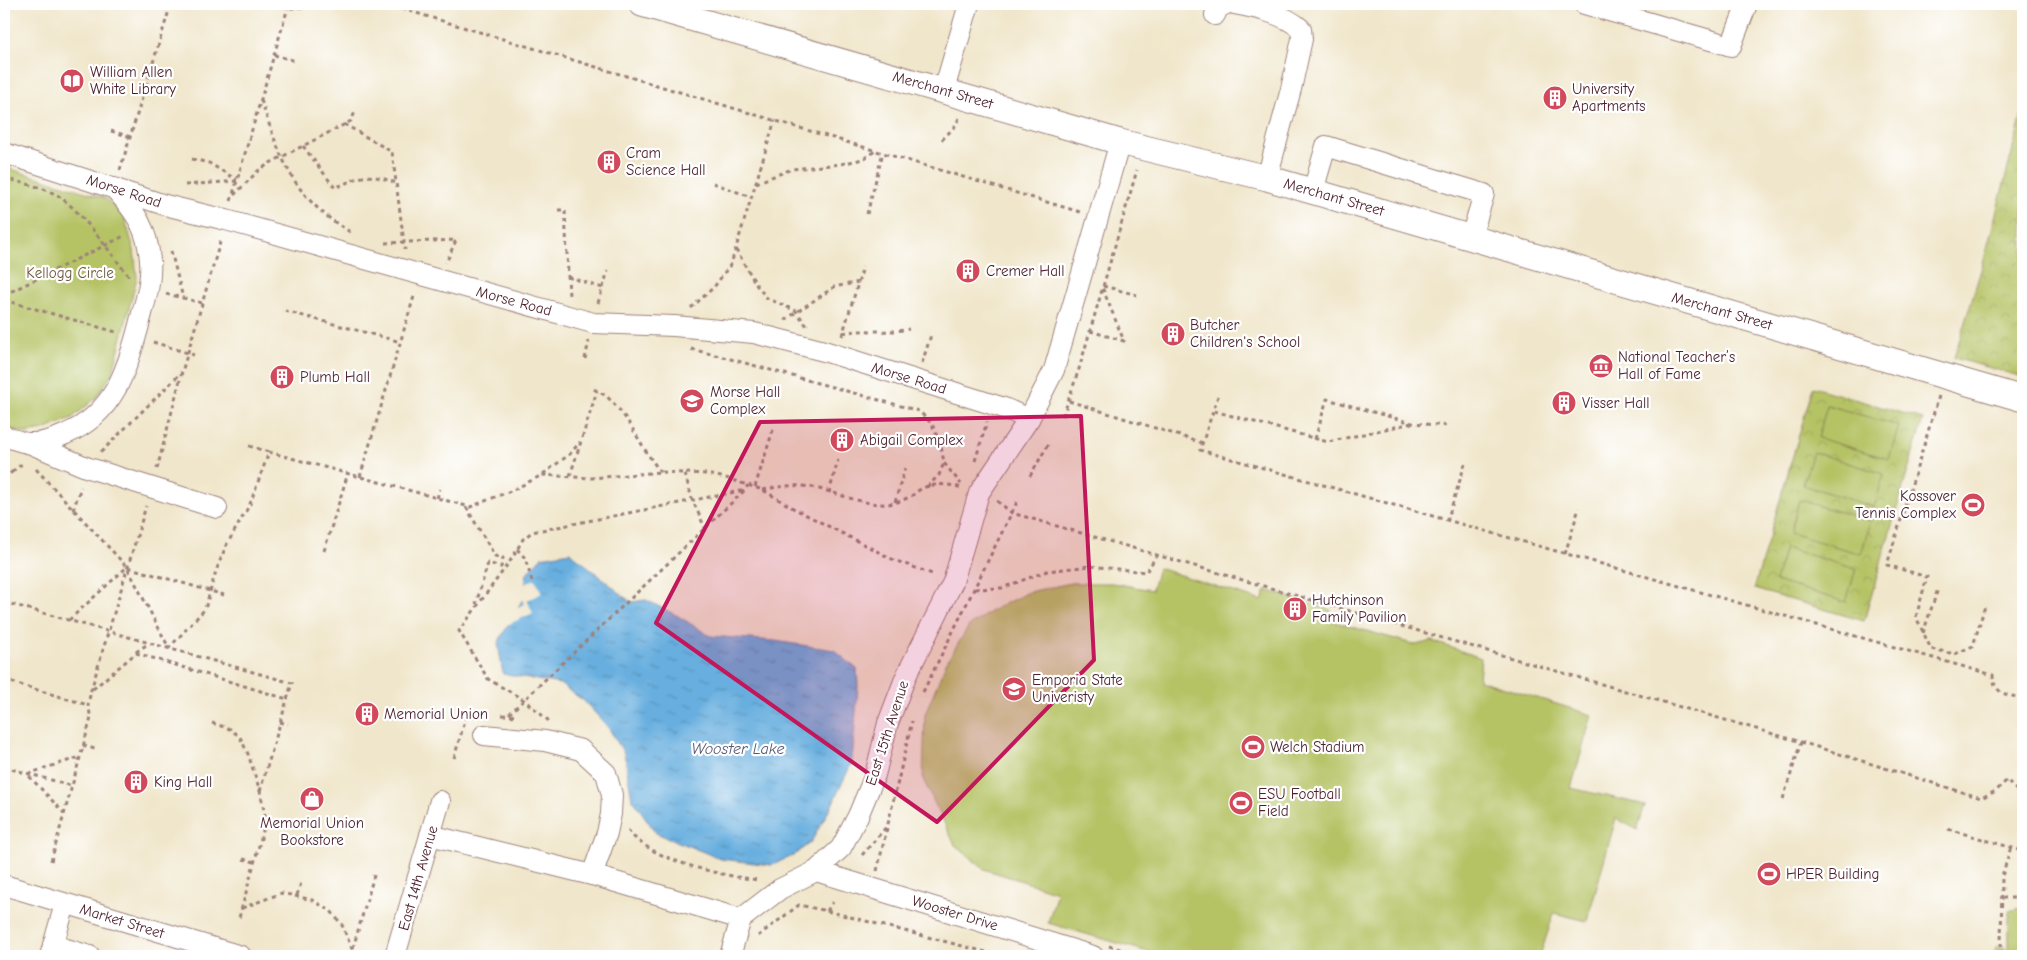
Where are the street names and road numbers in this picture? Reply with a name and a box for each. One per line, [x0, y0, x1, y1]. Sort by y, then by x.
street label: Merchant Street [891, 67, 996, 113]
street label: Morse Road [84, 170, 164, 212]
street label: Merchant Street [1282, 174, 1387, 220]
street label: Morse Road [474, 282, 554, 320]
street label: Merchant Street [1670, 288, 1775, 334]
street label: Morse Road [869, 358, 949, 398]
street label: East 15th Avenue [862, 678, 913, 788]
street label: East 14th Avenue [394, 823, 442, 933]
street label: Wooster Drive [910, 891, 1001, 935]
street label: Market Street [77, 900, 167, 943]

